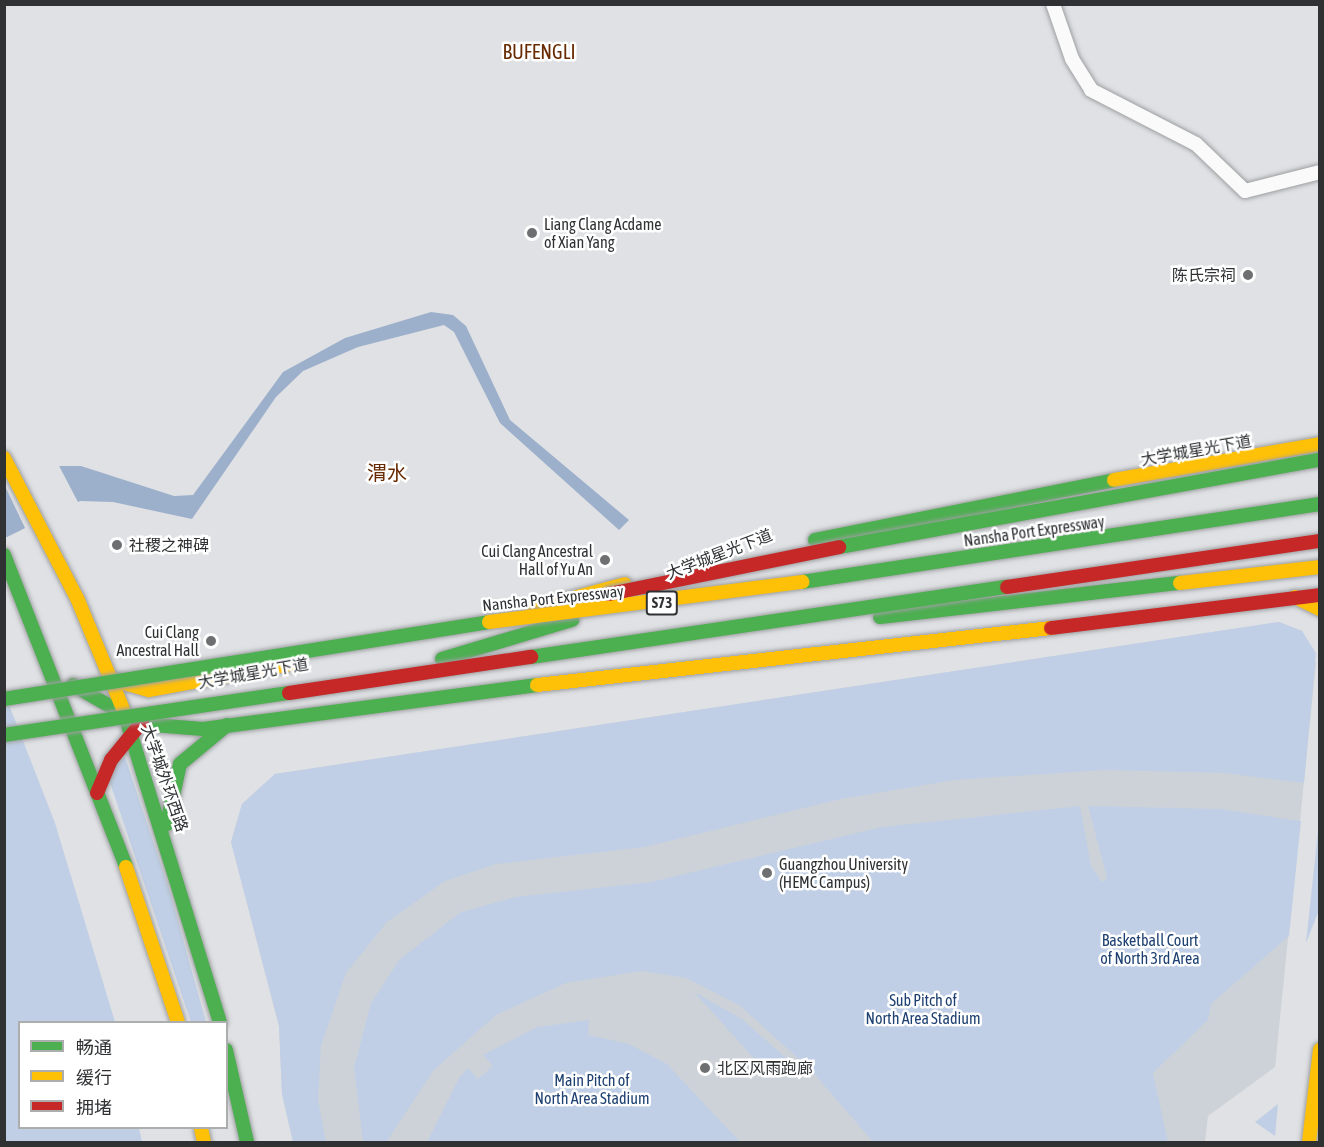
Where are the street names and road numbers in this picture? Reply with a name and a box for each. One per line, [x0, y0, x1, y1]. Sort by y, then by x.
street label: 大学城星光下道 [1139, 431, 1253, 469]
street label: Nansha Port Expressway [962, 512, 1106, 550]
street label: 大学城星光下道 [663, 525, 775, 583]
street label: Nansha Port Expressway [481, 581, 625, 615]
road number: S73 [646, 591, 678, 615]
street label: 大学城星光下道 [196, 654, 310, 692]
street label: 大学城外环西路 [138, 722, 192, 834]

